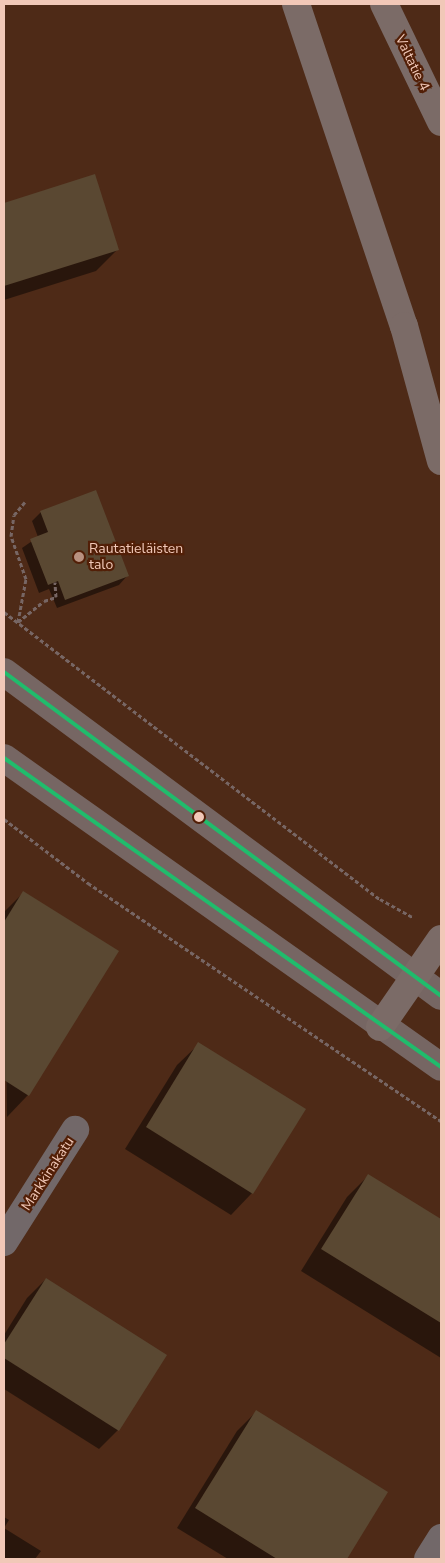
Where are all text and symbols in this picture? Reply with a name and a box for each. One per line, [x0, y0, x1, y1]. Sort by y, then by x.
street label: Valtatie 4 [391, 32, 433, 94]
place label: Rautatieläisten talo [89, 541, 183, 574]
marker: Rautatieläisten talo [73, 551, 85, 563]
unlabelled marker [194, 812, 204, 822]
street label: Markkinakatu [18, 1134, 78, 1214]

